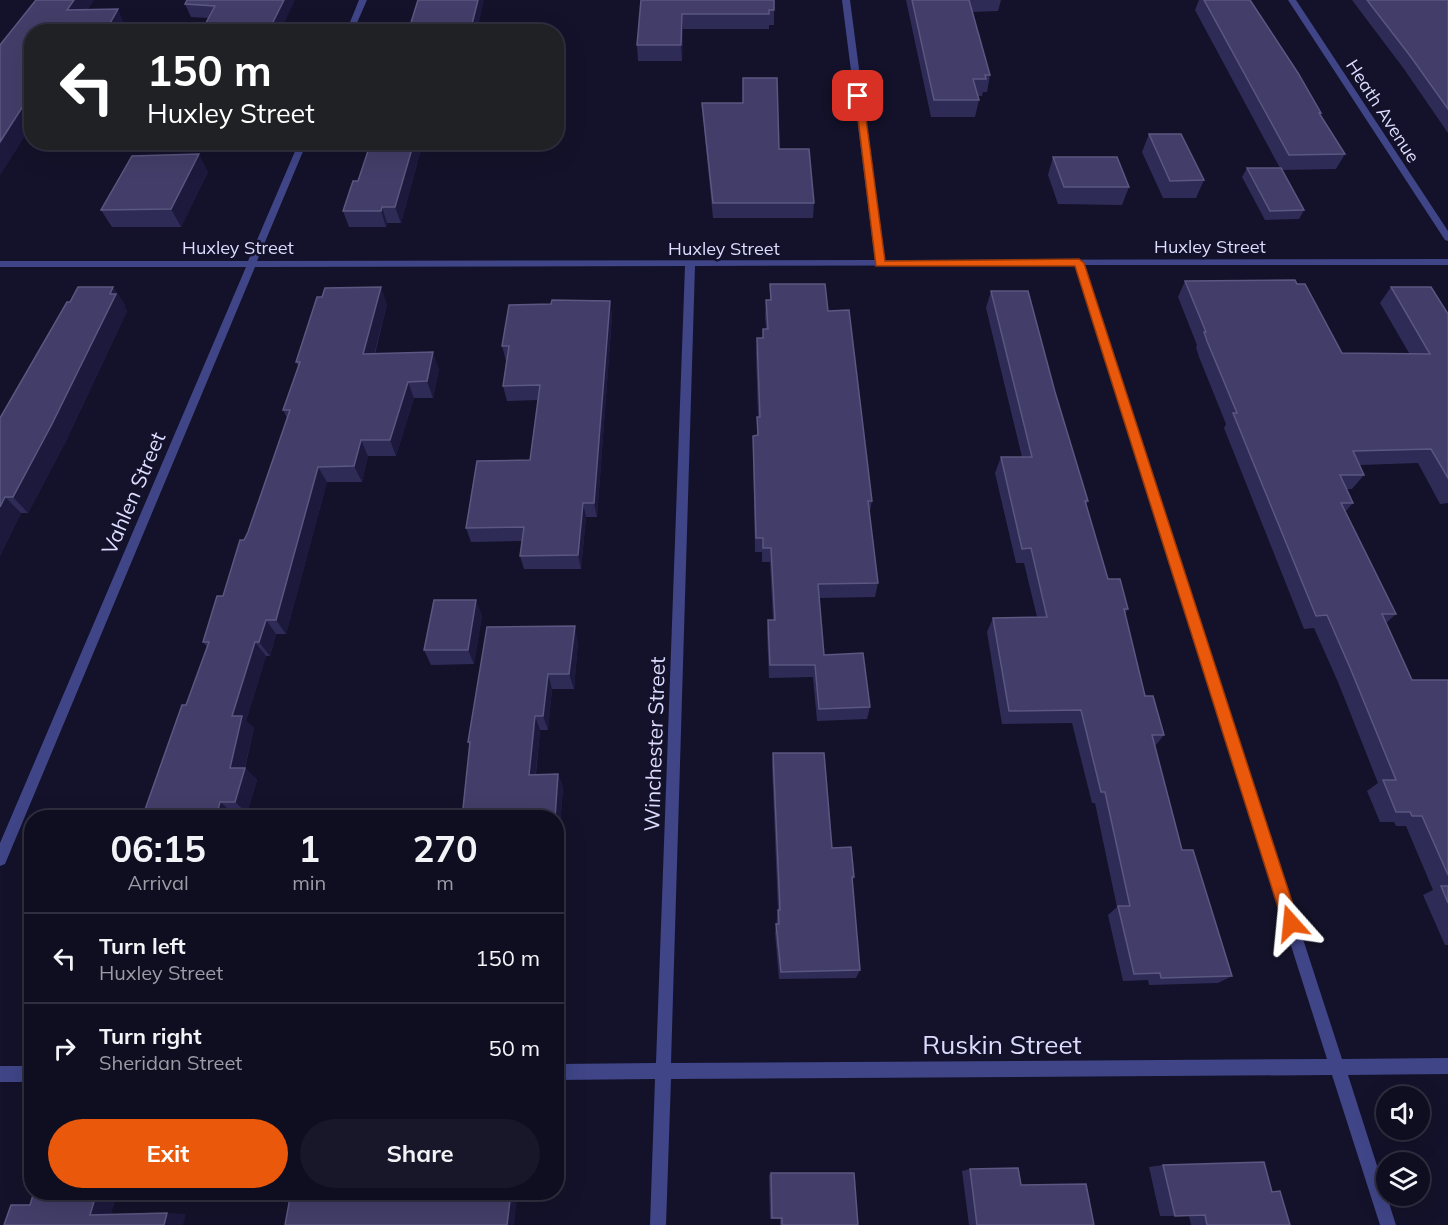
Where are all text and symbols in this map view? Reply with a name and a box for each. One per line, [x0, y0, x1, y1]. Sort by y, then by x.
text: 150 m [147, 44, 272, 97]
icon: left [48, 48, 126, 126]
street label: Heath Avenue [1341, 55, 1425, 167]
pin [832, 70, 883, 121]
icon: arrive [841, 79, 874, 112]
text: Huxley Street [147, 96, 315, 130]
street label: Huxley Street [1154, 235, 1266, 258]
street label: Huxley Street [182, 236, 294, 259]
street label: Huxley Street [668, 237, 780, 260]
street label: Vahlen Street [96, 428, 170, 558]
street label: Winchester Street [638, 656, 670, 832]
text: 06:15 [110, 826, 206, 871]
text: 1 [298, 826, 320, 871]
text: 270 [413, 826, 478, 871]
text: Arrival [128, 870, 189, 895]
text: min [292, 870, 326, 895]
text: m [436, 870, 454, 895]
position arrow [1259, 891, 1323, 955]
text: Turn left [99, 932, 186, 960]
icon: left [48, 942, 81, 975]
text: 150 m [475, 944, 540, 972]
text: Huxley Street [99, 960, 223, 985]
text: Turn right [99, 1022, 202, 1050]
street label: Ruskin Street [922, 1028, 1082, 1061]
icon: right [48, 1032, 81, 1065]
text: 50 m [489, 1034, 540, 1062]
text: Sheridan Street [99, 1050, 242, 1075]
map controls [1376, 1086, 1430, 1206]
button: sound [1376, 1086, 1430, 1140]
button: Exit [48, 1119, 288, 1188]
button: Share [300, 1119, 540, 1188]
button: layers [1376, 1152, 1430, 1206]

